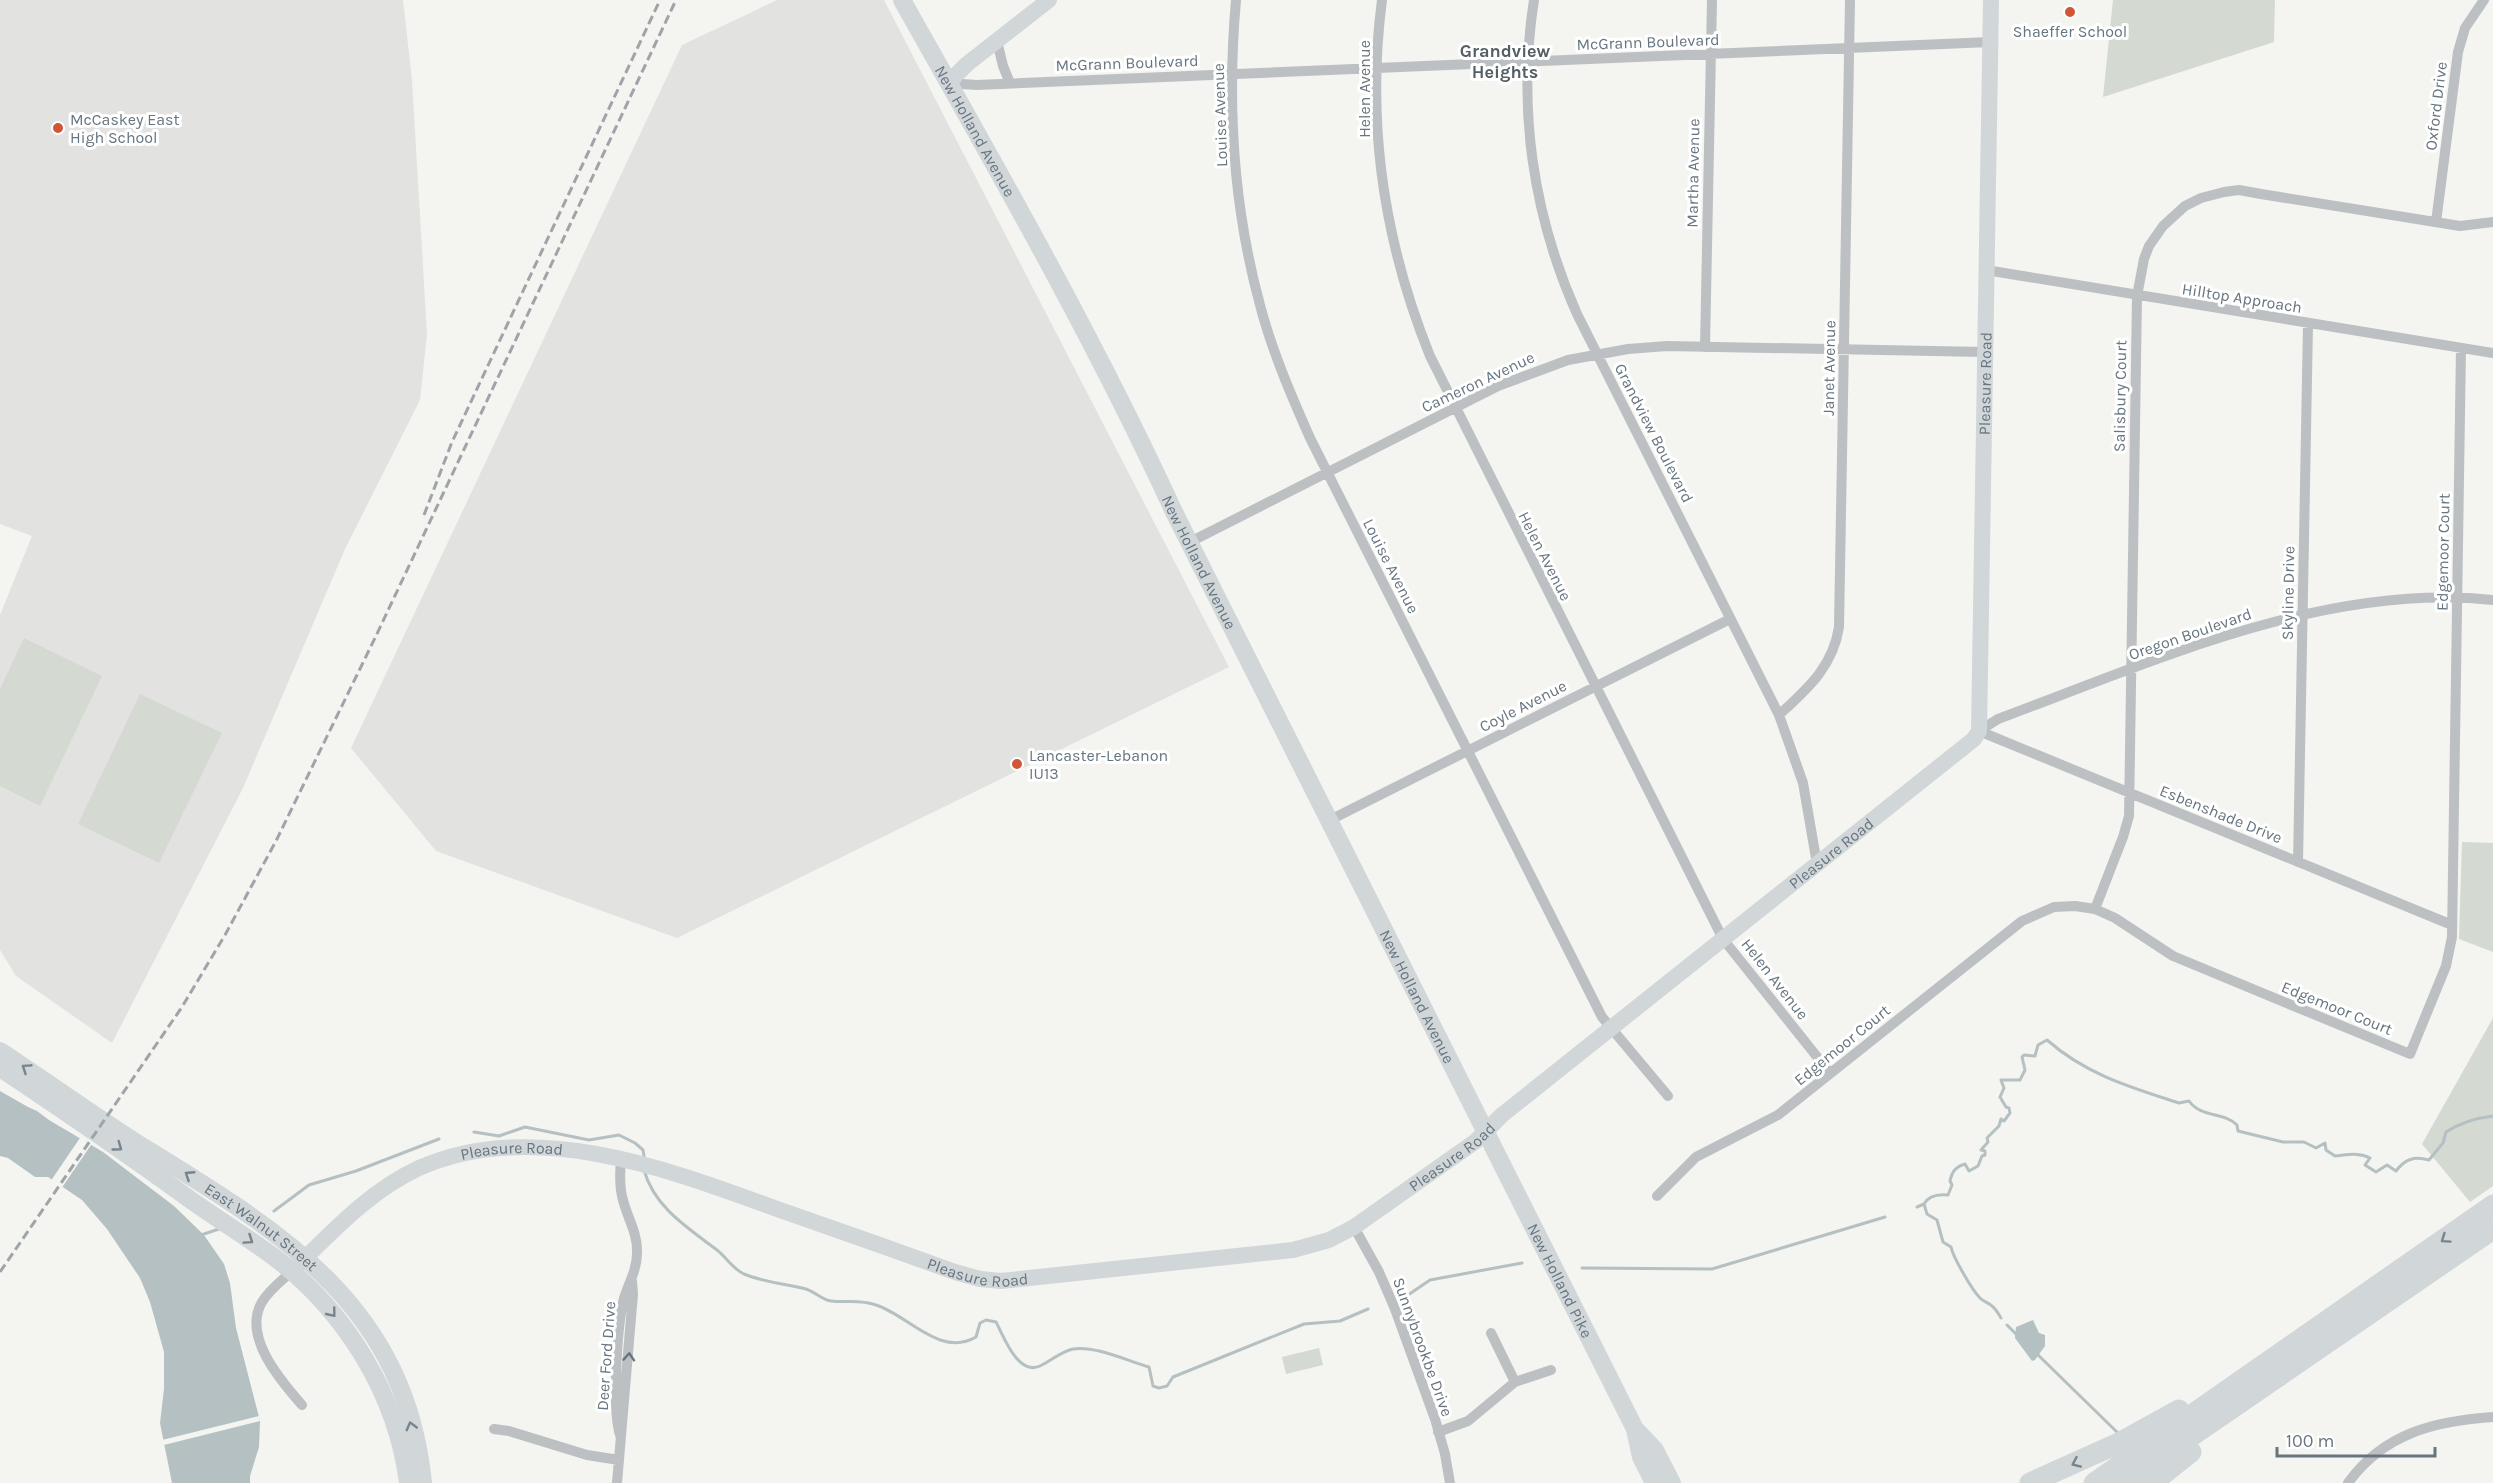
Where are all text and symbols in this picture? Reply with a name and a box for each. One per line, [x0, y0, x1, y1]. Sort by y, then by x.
marker: Shaeffer School [2063, 5, 2077, 19]
place label: Shaeffer School [2013, 22, 2127, 41]
street label: McGrann Boulevard [1576, 30, 1720, 54]
street label: Helen Avenue [1355, 40, 1374, 138]
district label: Grandview Heights [1460, 40, 1551, 83]
street label: McGrann Boulevard [1055, 51, 1199, 75]
street label: Oxford Drive [2421, 61, 2451, 151]
street label: New Holland Avenue [931, 62, 1020, 200]
street label: Louise Avenue [1209, 63, 1231, 167]
place label: McCaskey East High School [70, 110, 180, 147]
street label: Martha Avenue [1683, 118, 1703, 228]
marker: McCaskey East High School [51, 121, 65, 135]
street label: Hilltop Approach [2181, 279, 2303, 317]
street label: Janet Avenue [1819, 320, 1839, 416]
street label: Pleasure Road [1974, 332, 1995, 435]
street label: Salisbury Court [2110, 340, 2130, 452]
street label: Cameron Avenue [1418, 348, 1538, 416]
street label: Grandview Boulevard [1611, 360, 1697, 506]
street label: New Holland Avenue [1158, 492, 1241, 632]
street label: Edgemoor Court [2432, 493, 2454, 611]
street label: Helen Avenue [1514, 508, 1576, 604]
street label: Louise Avenue [1359, 515, 1423, 617]
street label: Skyline Drive [2278, 546, 2298, 640]
street label: Oregon Boulevard [2126, 604, 2254, 664]
street label: Coyle Avenue [1476, 676, 1570, 736]
place label: Lancaster-Lebanon IU13 [1029, 746, 1168, 783]
marker: Lancaster-Lebanon IU13 [1010, 757, 1024, 771]
street label: Esbenshade Drive [2157, 781, 2285, 847]
street label: Pleasure Road [1785, 813, 1877, 893]
street label: New Holland Avenue [1376, 926, 1459, 1066]
street label: Helen Avenue [1737, 935, 1813, 1023]
street label: Edgemoor Court [2279, 977, 2395, 1039]
street label: Edgemoor Court [1790, 1001, 1894, 1089]
one-way arrow [22, 1064, 33, 1075]
street label: Pleasure Road [1405, 1118, 1499, 1195]
street label: Pleasure Road [458, 1137, 564, 1163]
one-way arrow [112, 1140, 123, 1151]
one-way arrow [185, 1171, 195, 1183]
street label: East Walnut Street [201, 1178, 322, 1275]
street label: New Holland Pike [1524, 1220, 1597, 1341]
one-way arrow [2441, 1232, 2452, 1243]
one-way arrow [242, 1233, 253, 1244]
street label: Pleasure Road [925, 1253, 1029, 1290]
street label: Sunnybrookbe Drive [1389, 1275, 1457, 1419]
street label: Deer Ford Drive [593, 1301, 619, 1411]
one-way arrow [325, 1306, 336, 1317]
one-way arrow [622, 1352, 635, 1361]
scale bar [2277, 1420, 2434, 1458]
one-way arrow [406, 1421, 419, 1431]
text: 100 m [2286, 1430, 2334, 1452]
one-way arrow [2071, 1456, 2082, 1468]

